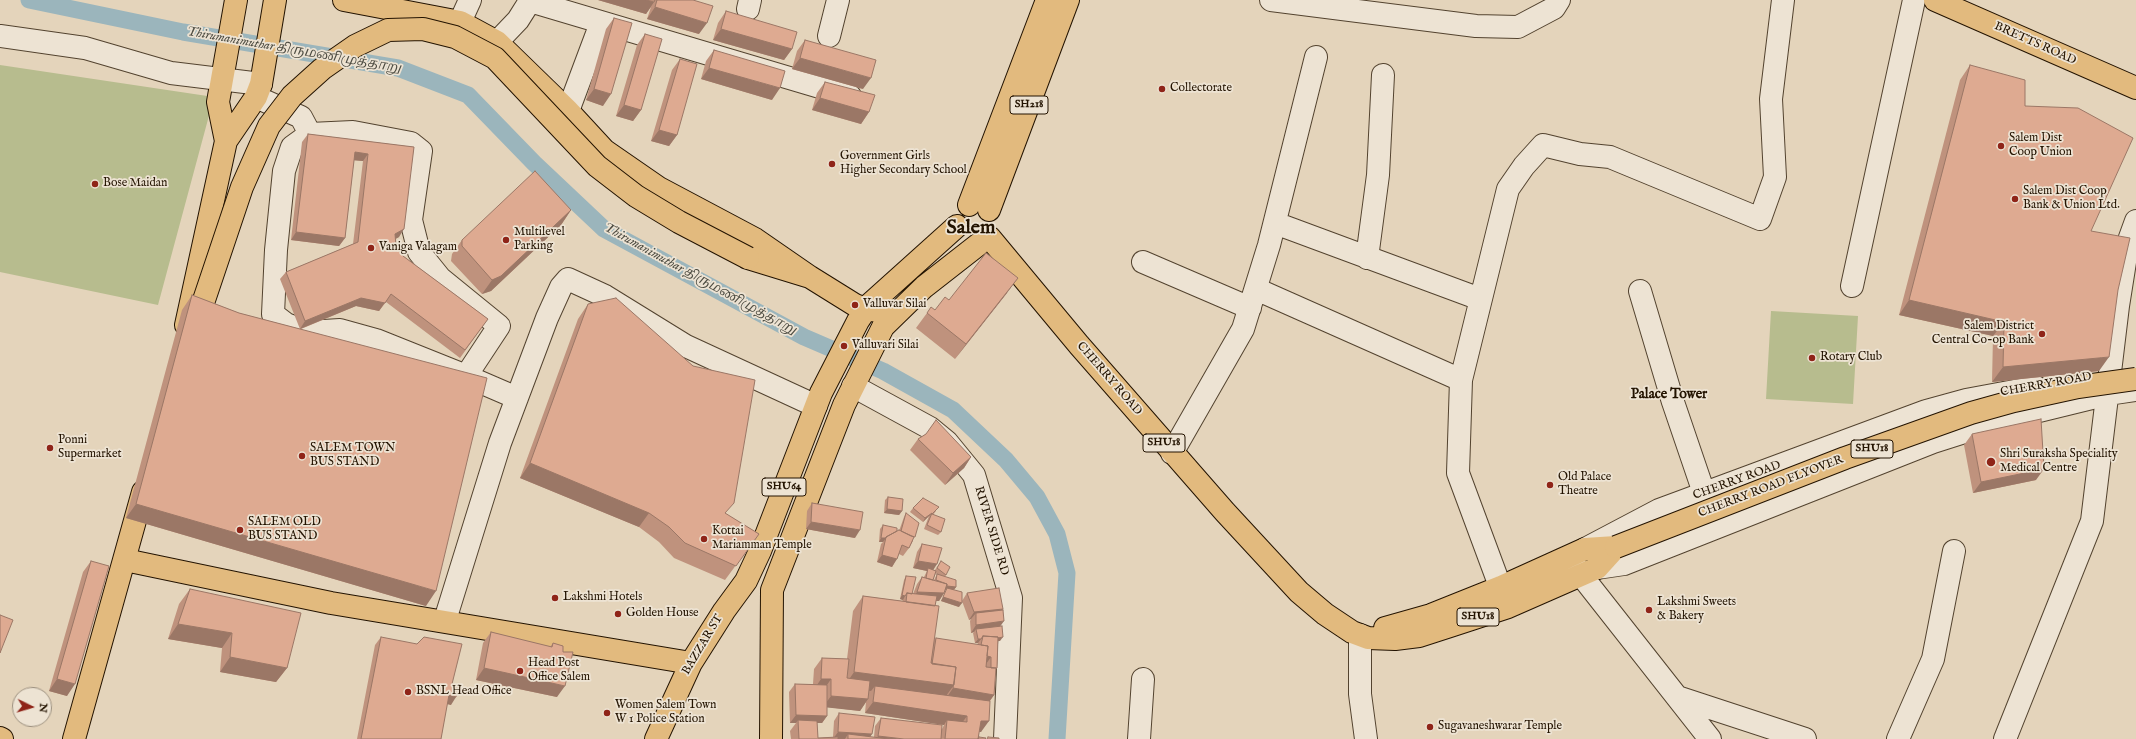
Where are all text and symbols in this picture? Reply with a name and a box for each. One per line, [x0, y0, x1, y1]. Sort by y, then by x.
street label: BRETTS ROAD [1992, 20, 2078, 68]
water label: Thirumanimuthar திருமணிமுத்தாறு [185, 24, 403, 78]
place label: Collectorate [1170, 82, 1232, 96]
marker: Collectorate [1157, 84, 1167, 94]
road number: SH218 [1010, 96, 1048, 114]
place label: Salem Dist Coop Union [2009, 132, 2072, 160]
marker: Salem Dist Coop Union [1996, 141, 2006, 151]
place label: Government Girls Higher Secondary School [840, 150, 967, 178]
marker: Government Girls Higher Secondary School [827, 159, 837, 169]
place label: Bose Maidan [103, 177, 167, 191]
marker: Bose Maidan [90, 179, 100, 189]
place label: Salem Dist Coop Bank & Union Ltd. [2023, 185, 2120, 213]
marker: Salem Dist Coop Bank & Union Ltd. [2010, 194, 2020, 204]
district label: Salem [947, 217, 995, 241]
water label: Thirumanimuthar திருமணிமுத்தாறு [601, 220, 799, 340]
place label: Multilevel Parking [514, 226, 565, 254]
marker: Multilevel Parking [501, 235, 511, 245]
place label: Vaniga Valagam [379, 241, 457, 255]
marker: Vaniga Valagam [366, 243, 376, 253]
place label: Valluvar Silai [863, 298, 927, 312]
marker: Valluvar Silai [850, 300, 860, 310]
place label: Salem District Central Co-op Bank [1932, 320, 2034, 348]
marker: Salem District Central Co-op Bank [2037, 329, 2047, 339]
place label: Valluvari Silai [852, 339, 919, 353]
street label: CHERRY ROAD [1073, 339, 1145, 419]
marker: Valluvari Silai [839, 341, 849, 351]
place label: Rotary Club [1820, 351, 1882, 365]
marker: Rotary Club [1807, 353, 1817, 363]
street label: CHERRY ROAD [1999, 370, 2093, 400]
district label: Palace Tower [1631, 387, 1707, 403]
place label: Ponni Supermarket [58, 434, 122, 462]
road number: SHU18 [1143, 434, 1185, 452]
road number: SHU18 [1851, 440, 1893, 458]
place label: SALEM TOWN BUS STAND [310, 442, 395, 470]
marker: Ponni Supermarket [45, 443, 55, 453]
place label: Shri Suraksha Speciality Medical Centre [2000, 448, 2118, 476]
marker: SALEM TOWN BUS STAND [297, 451, 307, 461]
street label: CHERRY ROAD FLYOVER [1697, 453, 1845, 521]
marker: Shri Suraksha Speciality Medical Centre [1985, 456, 1997, 468]
street label: CHERRY ROAD [1691, 458, 1783, 504]
place label: Old Palace Theatre [1558, 471, 1611, 499]
road number: SHU64 [762, 478, 806, 496]
marker: Old Palace Theatre [1545, 480, 1555, 490]
street label: RIVER SIDE RD [971, 485, 1011, 577]
place label: SALEM OLD BUS STAND [248, 516, 321, 544]
marker: SALEM OLD BUS STAND [235, 525, 245, 535]
place label: Kottai Mariamman Temple [712, 525, 812, 553]
marker: Kottai Mariamman Temple [699, 534, 709, 544]
place label: Lakshmi Hotels [563, 591, 643, 605]
marker: Lakshmi Hotels [550, 593, 560, 603]
place label: Lakshmi Sweets & Bakery [1657, 596, 1736, 624]
marker: Lakshmi Sweets & Bakery [1644, 605, 1654, 615]
place label: Golden House [626, 607, 699, 621]
road number: SHU18 [1457, 608, 1499, 626]
marker: Golden House [613, 609, 623, 619]
street label: BAZZAR ST [679, 612, 727, 678]
place label: Head Post Office Salem [528, 657, 590, 685]
marker: Head Post Office Salem [515, 666, 525, 676]
place label: BSNL Head Office [416, 685, 511, 699]
north arrow [12, 687, 52, 727]
marker: BSNL Head Office [403, 687, 413, 697]
place label: Women Salem Town W 1 Police Station [615, 699, 716, 727]
text: N [36, 703, 50, 713]
marker: Women Salem Town W 1 Police Station [602, 708, 612, 718]
place label: Sugavaneshwarar Temple [1438, 720, 1562, 734]
marker: Sugavaneshwarar Temple [1425, 722, 1435, 732]

